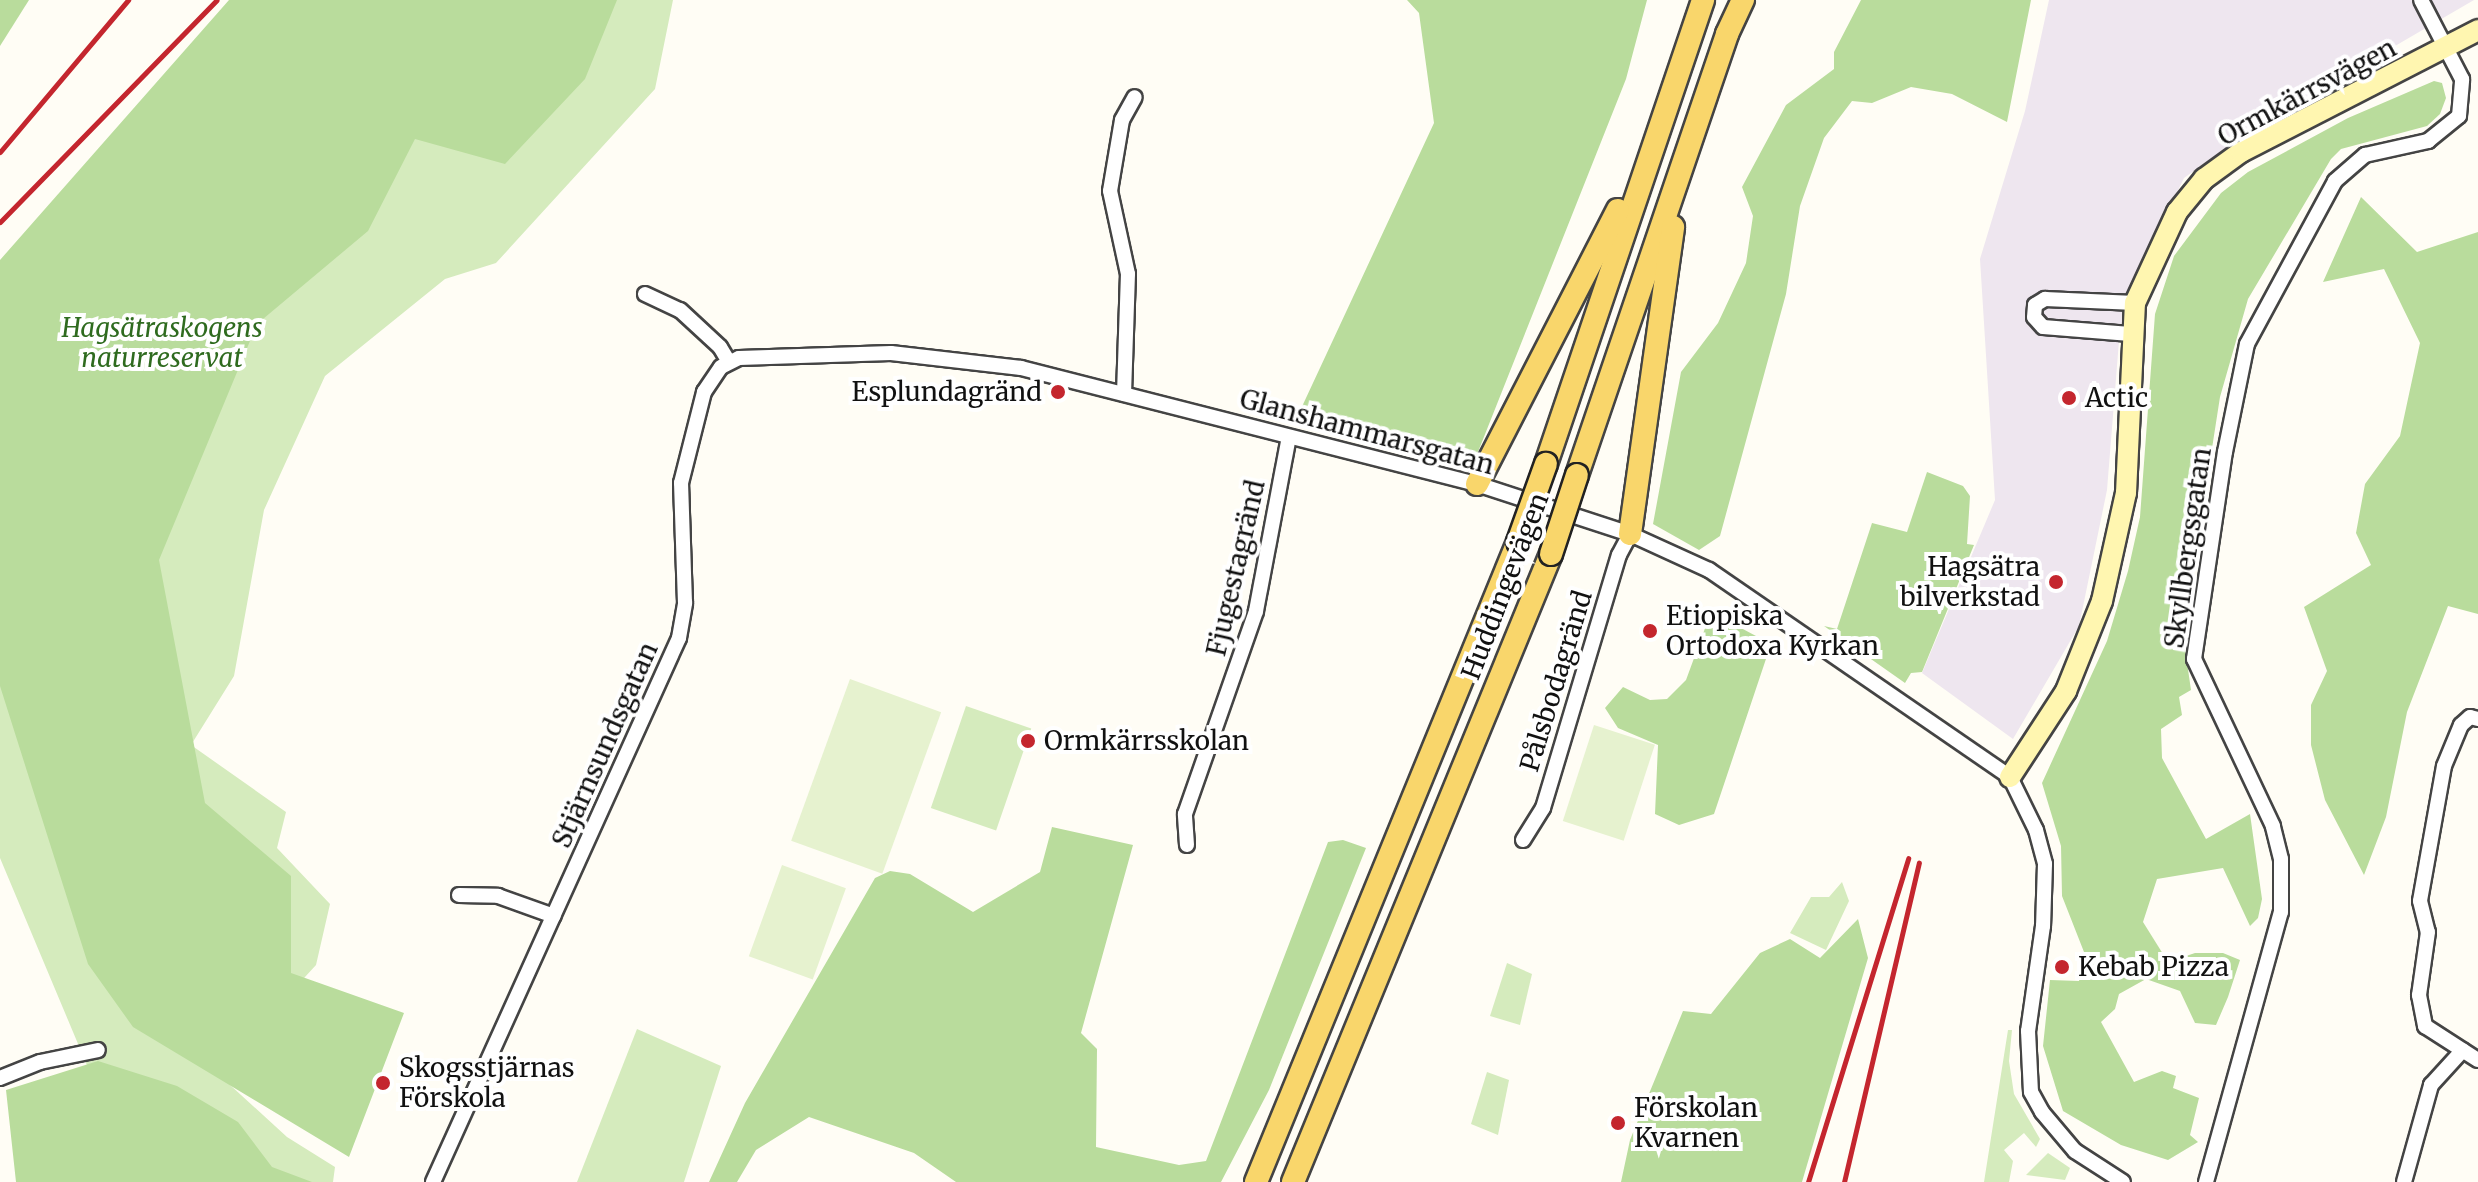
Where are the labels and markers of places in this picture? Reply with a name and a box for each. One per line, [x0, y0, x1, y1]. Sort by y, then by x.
place label: Esplundagränd [852, 376, 1042, 408]
place label: Actic [2085, 382, 2148, 414]
marker: Esplundagränd [1049, 383, 1067, 401]
marker: Actic [2060, 389, 2078, 407]
place label: Hagsätra bilverkstad [1900, 551, 2040, 612]
marker: Hagsätra bilverkstad [2047, 573, 2065, 591]
place label: Etiopiska Ortodoxa Kyrkan [1666, 600, 1879, 662]
marker: Etiopiska Ortodoxa Kyrkan [1641, 622, 1659, 640]
place label: Ormkärrsskolan [1044, 725, 1249, 757]
marker: Ormkärrsskolan [1019, 732, 1037, 750]
place label: Kebab Pizza [2078, 951, 2229, 983]
marker: Kebab Pizza [2053, 958, 2071, 976]
place label: Skogsstjärnas Förskola [399, 1052, 574, 1114]
marker: Skogsstjärnas Förskola [374, 1074, 392, 1092]
place label: Förskolan Kvarnen [1634, 1092, 1758, 1154]
marker: Förskolan Kvarnen [1609, 1114, 1627, 1132]

